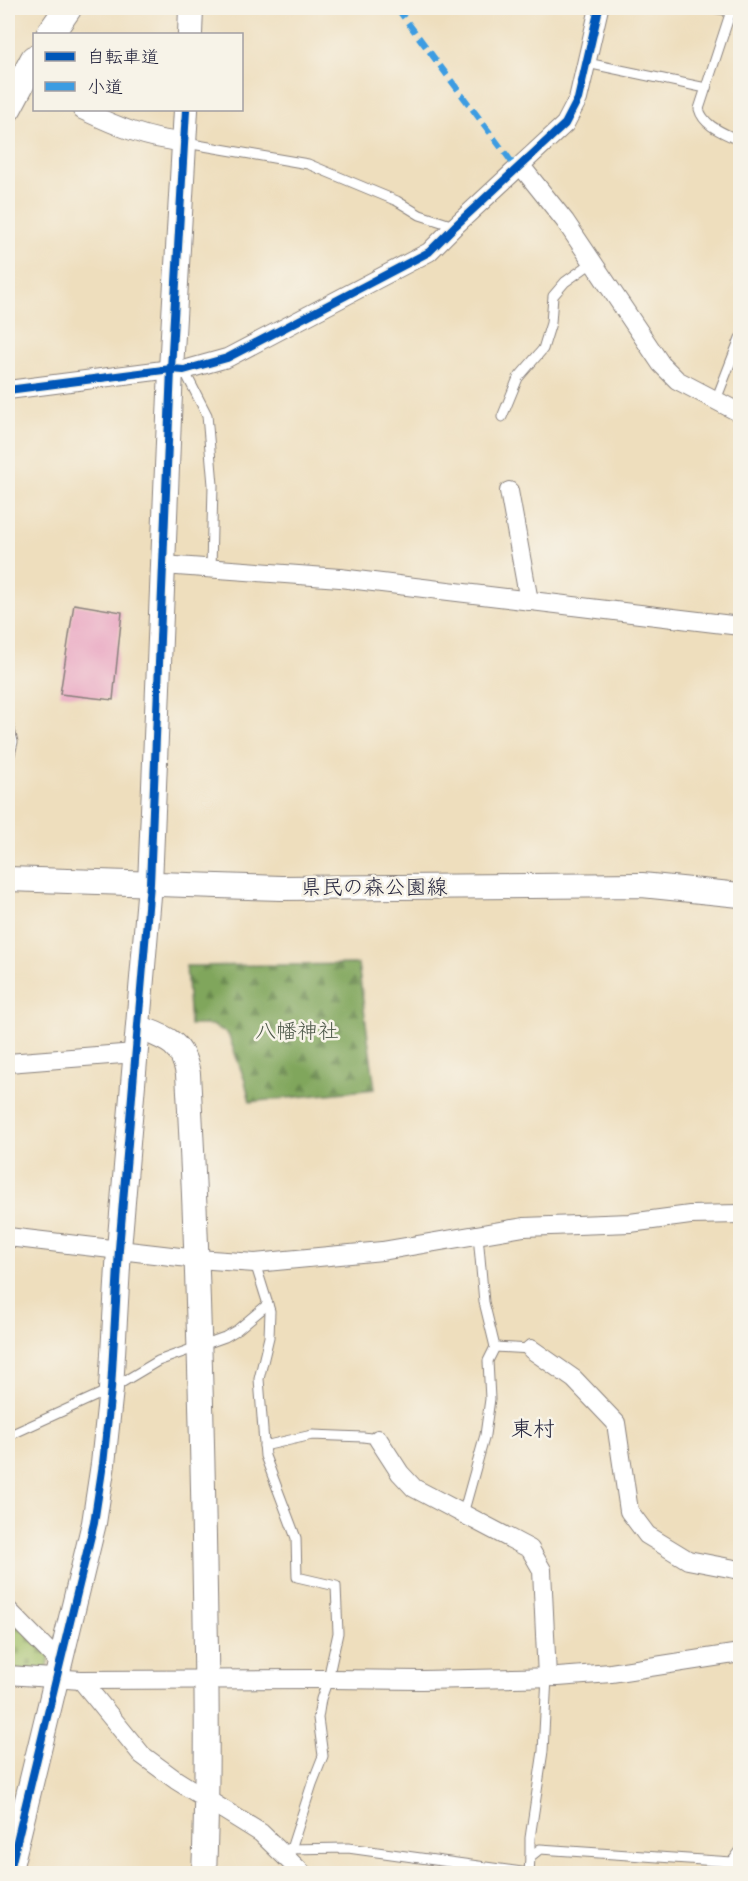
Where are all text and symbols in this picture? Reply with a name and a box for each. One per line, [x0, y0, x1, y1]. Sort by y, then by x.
legend [33, 33, 243, 111]
text: 自転車道 [87, 45, 159, 70]
text: 小道 [87, 75, 123, 100]
street label: 県民の森公園線 [301, 873, 448, 902]
park label: 八幡神社 [255, 1017, 339, 1046]
district label: 東村 [511, 1414, 555, 1445]

